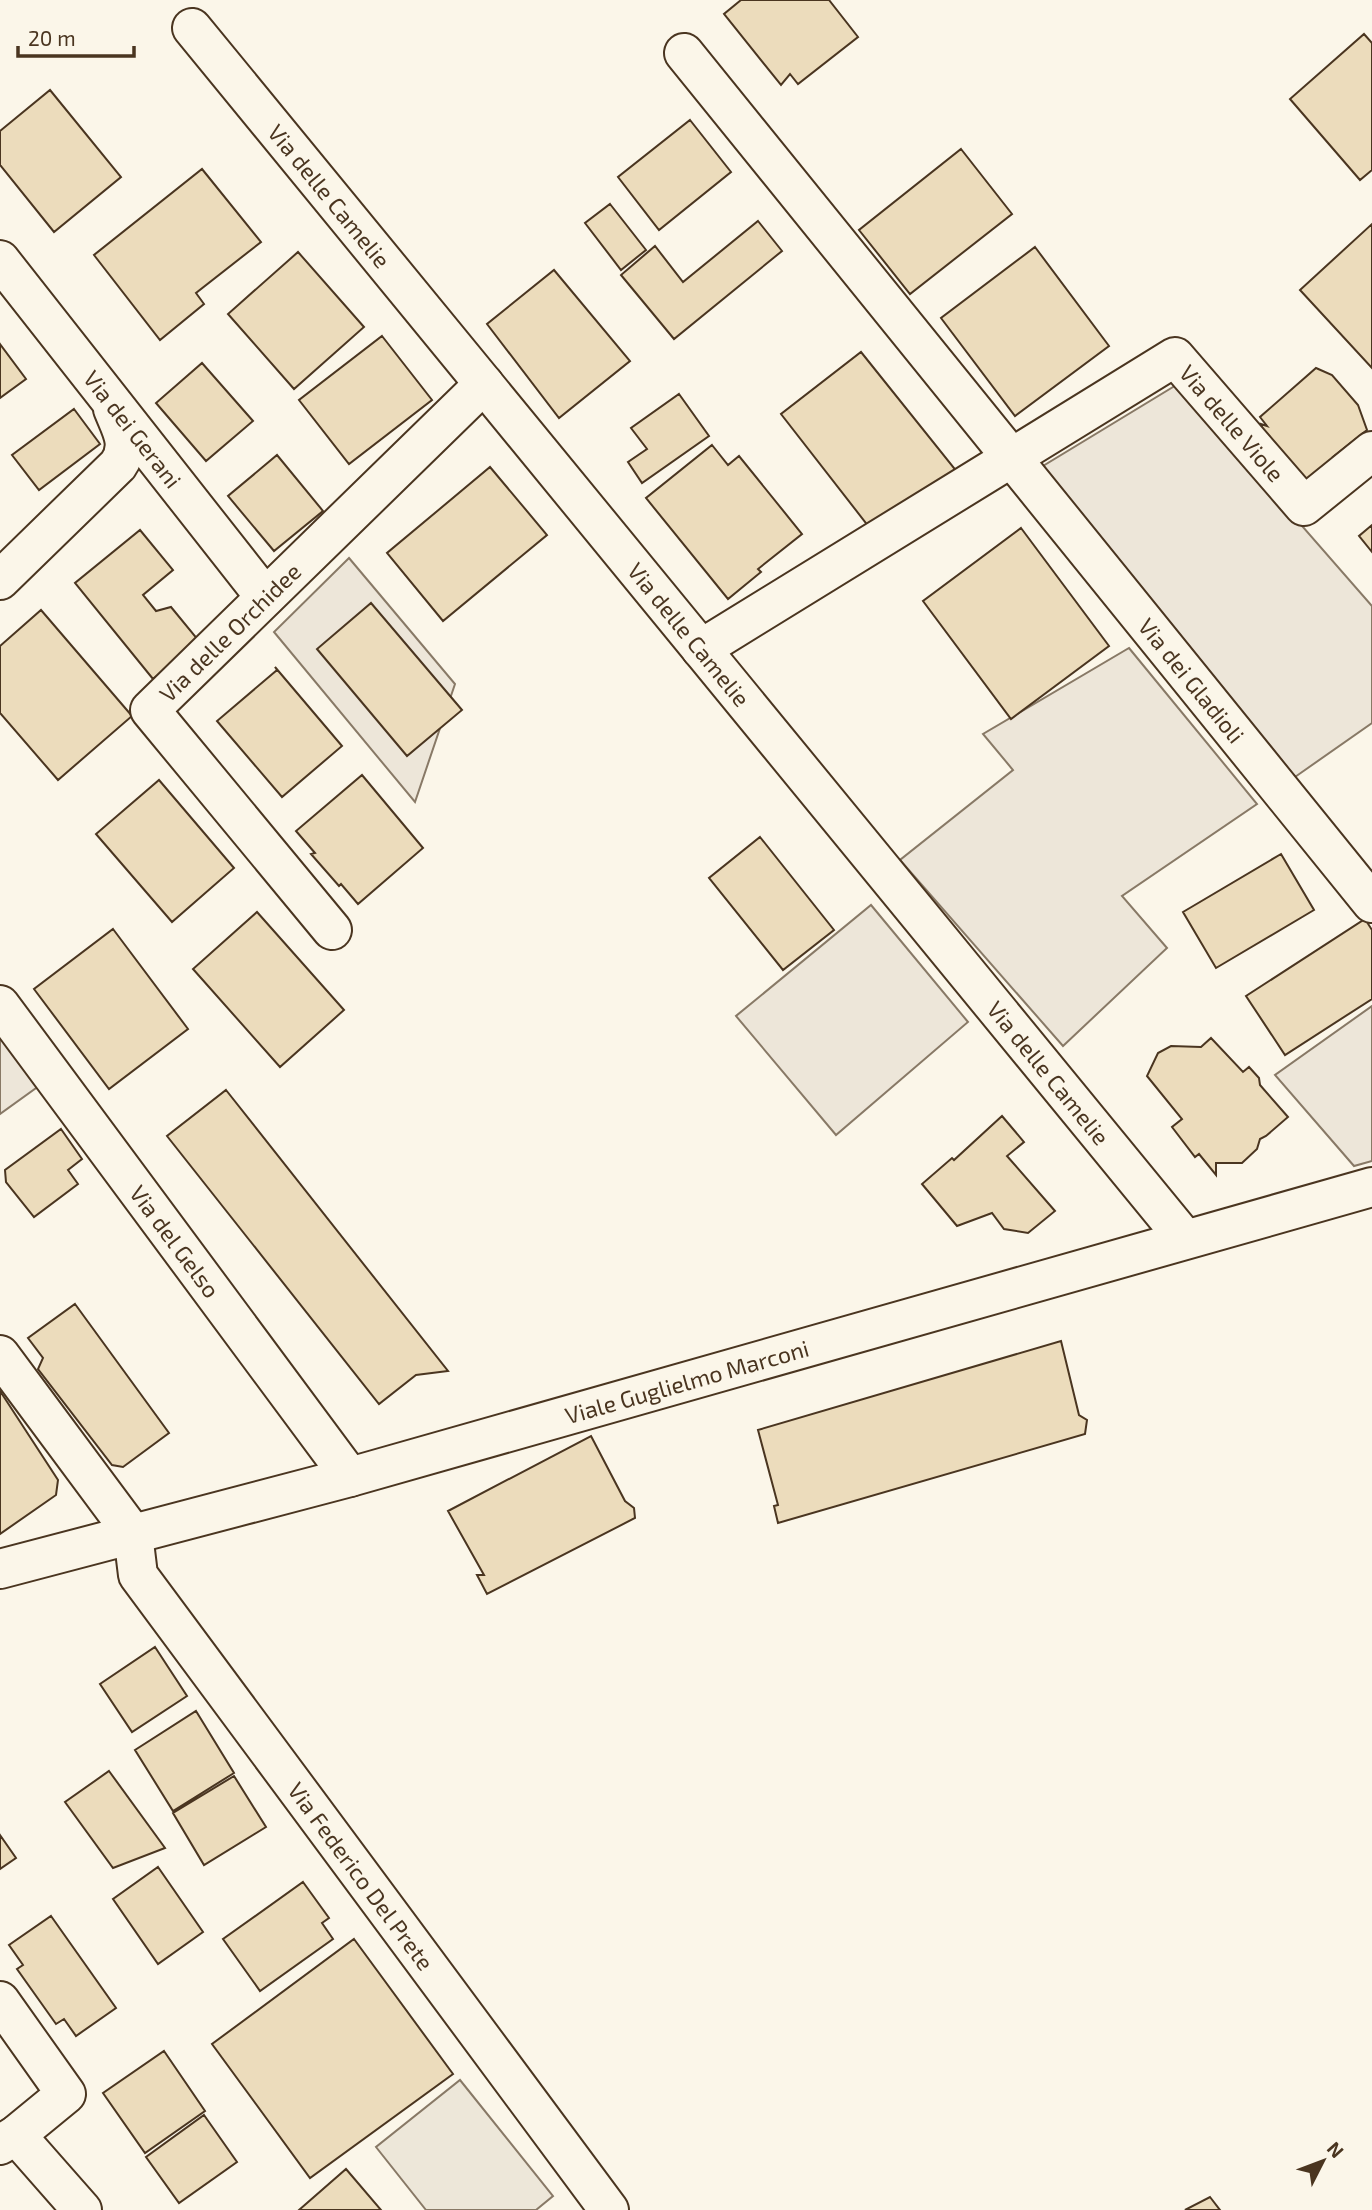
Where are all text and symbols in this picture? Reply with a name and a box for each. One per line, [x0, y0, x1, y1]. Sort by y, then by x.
scale bar [18, 14, 133, 58]
text: 20 m [28, 25, 76, 50]
street label: Via delle Camelie [263, 118, 397, 273]
street label: Via delle Viole [1174, 359, 1290, 487]
street label: Via dei Gerani [78, 365, 188, 493]
street label: Via delle Orchidee [153, 557, 306, 707]
street label: Via delle Camelie [622, 557, 756, 712]
street label: Via dei Gladioli [1133, 612, 1251, 748]
street label: Via delle Camelie [982, 995, 1116, 1150]
street label: Via del Gelso [124, 1179, 226, 1303]
street label: Viale Guglielmo Marconi [562, 1334, 812, 1429]
street label: Via Federico Del Prete [282, 1777, 440, 1975]
north arrow [1288, 2126, 1358, 2196]
text: N [1323, 2136, 1349, 2162]

